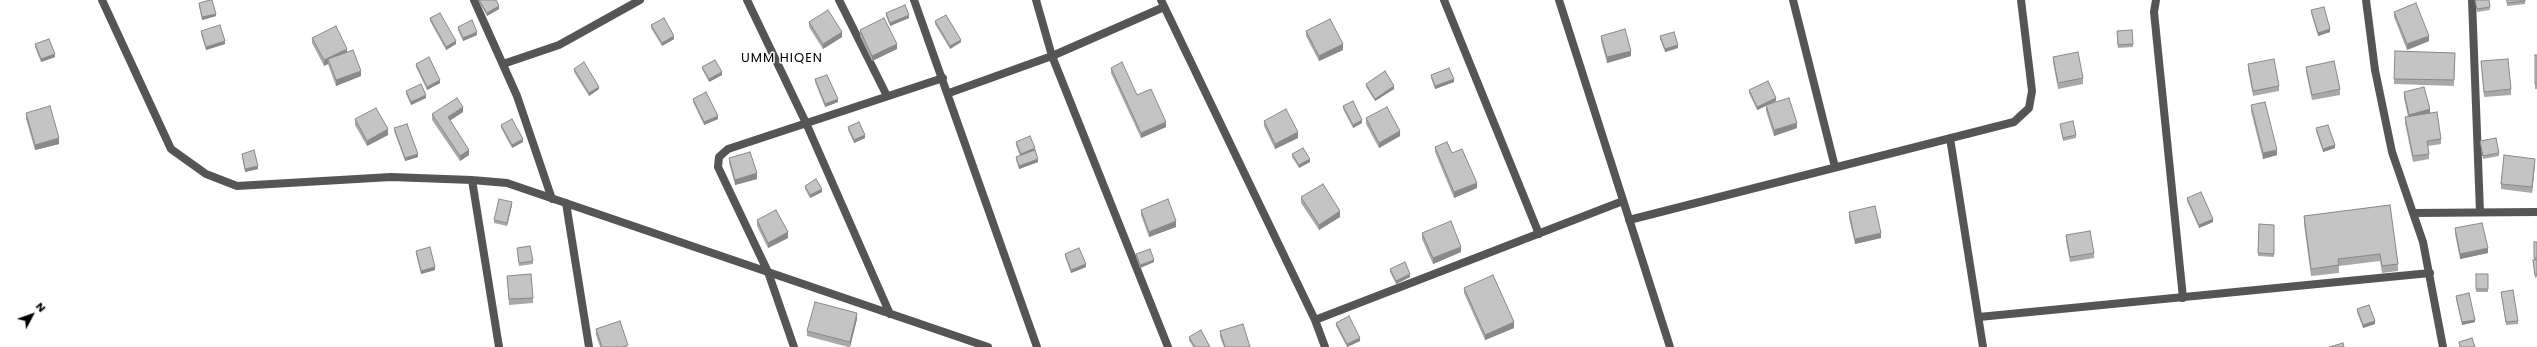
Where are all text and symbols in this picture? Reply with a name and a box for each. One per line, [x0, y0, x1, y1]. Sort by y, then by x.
district label: UMM HIQEN [741, 51, 823, 67]
north arrow [12, 295, 52, 335]
text: N [32, 299, 50, 316]

